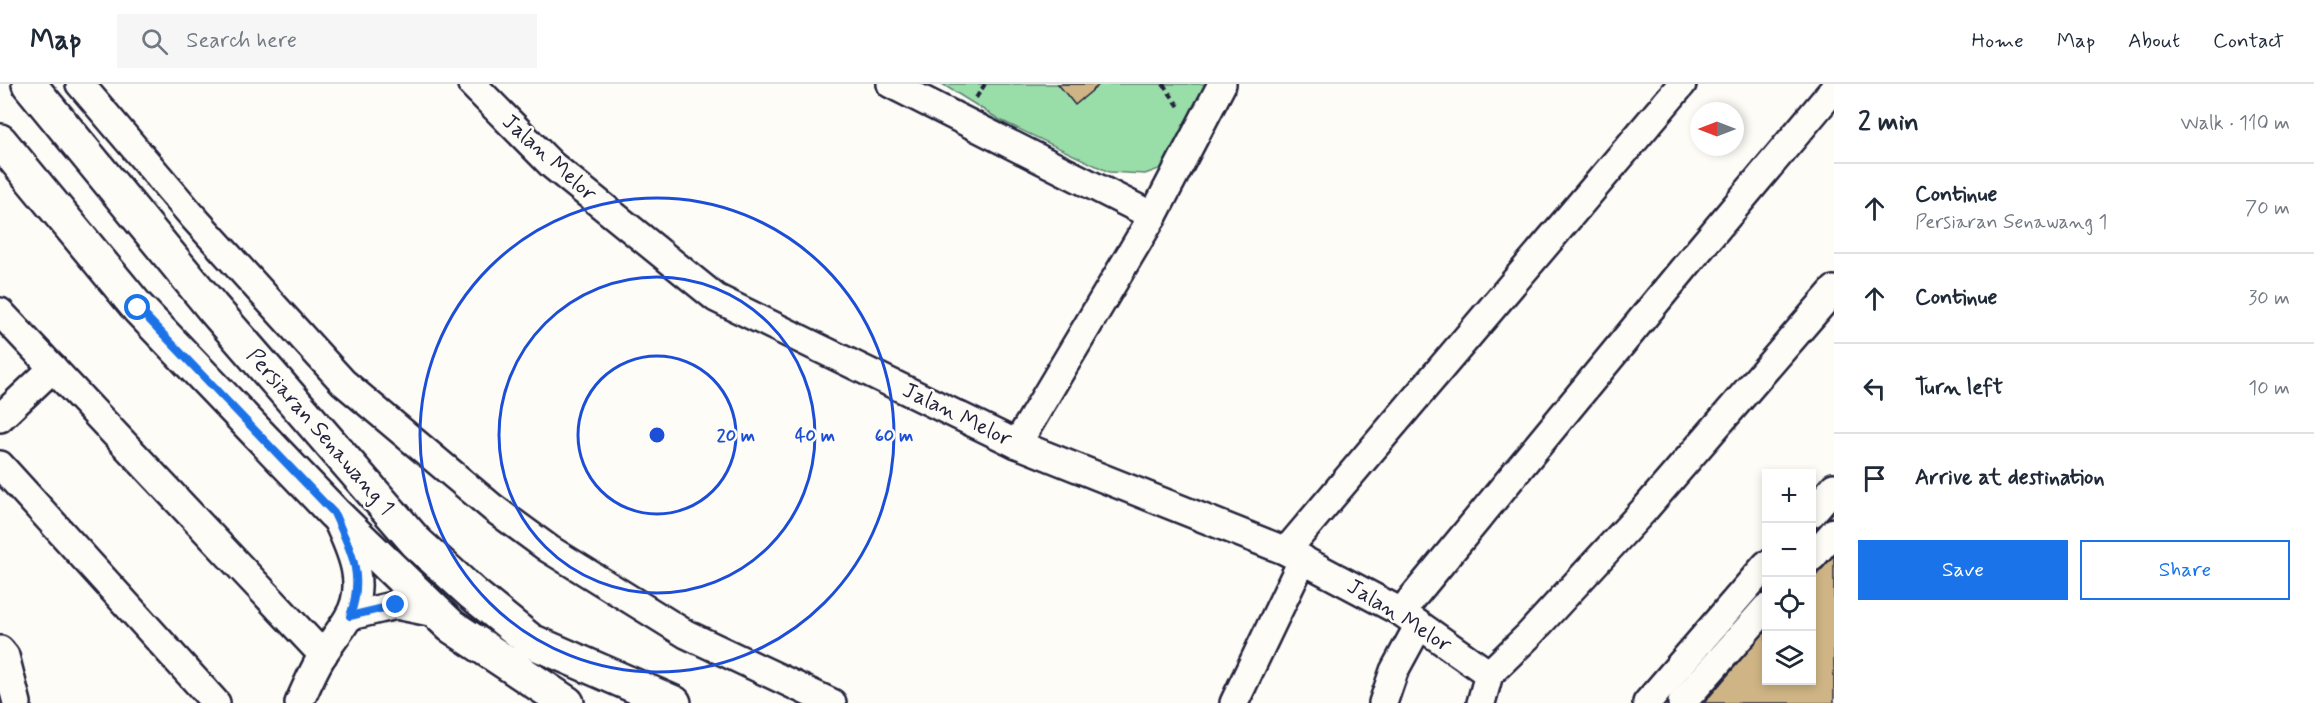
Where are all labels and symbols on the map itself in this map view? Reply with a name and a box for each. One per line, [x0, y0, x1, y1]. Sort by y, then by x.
north arrow [1690, 102, 1744, 156]
street label: Jalan Melor [496, 108, 603, 208]
route start [124, 294, 150, 320]
street label: Persiaran Senawang 1 [239, 343, 400, 522]
street label: Jalan Melor [898, 377, 1017, 454]
text: 20 m [717, 424, 755, 448]
text: 40 m [795, 424, 835, 448]
text: 60 m [875, 424, 913, 448]
centre of rings [647, 425, 667, 445]
street label: Jalan Melor [1342, 573, 1457, 660]
route end [382, 591, 408, 617]

